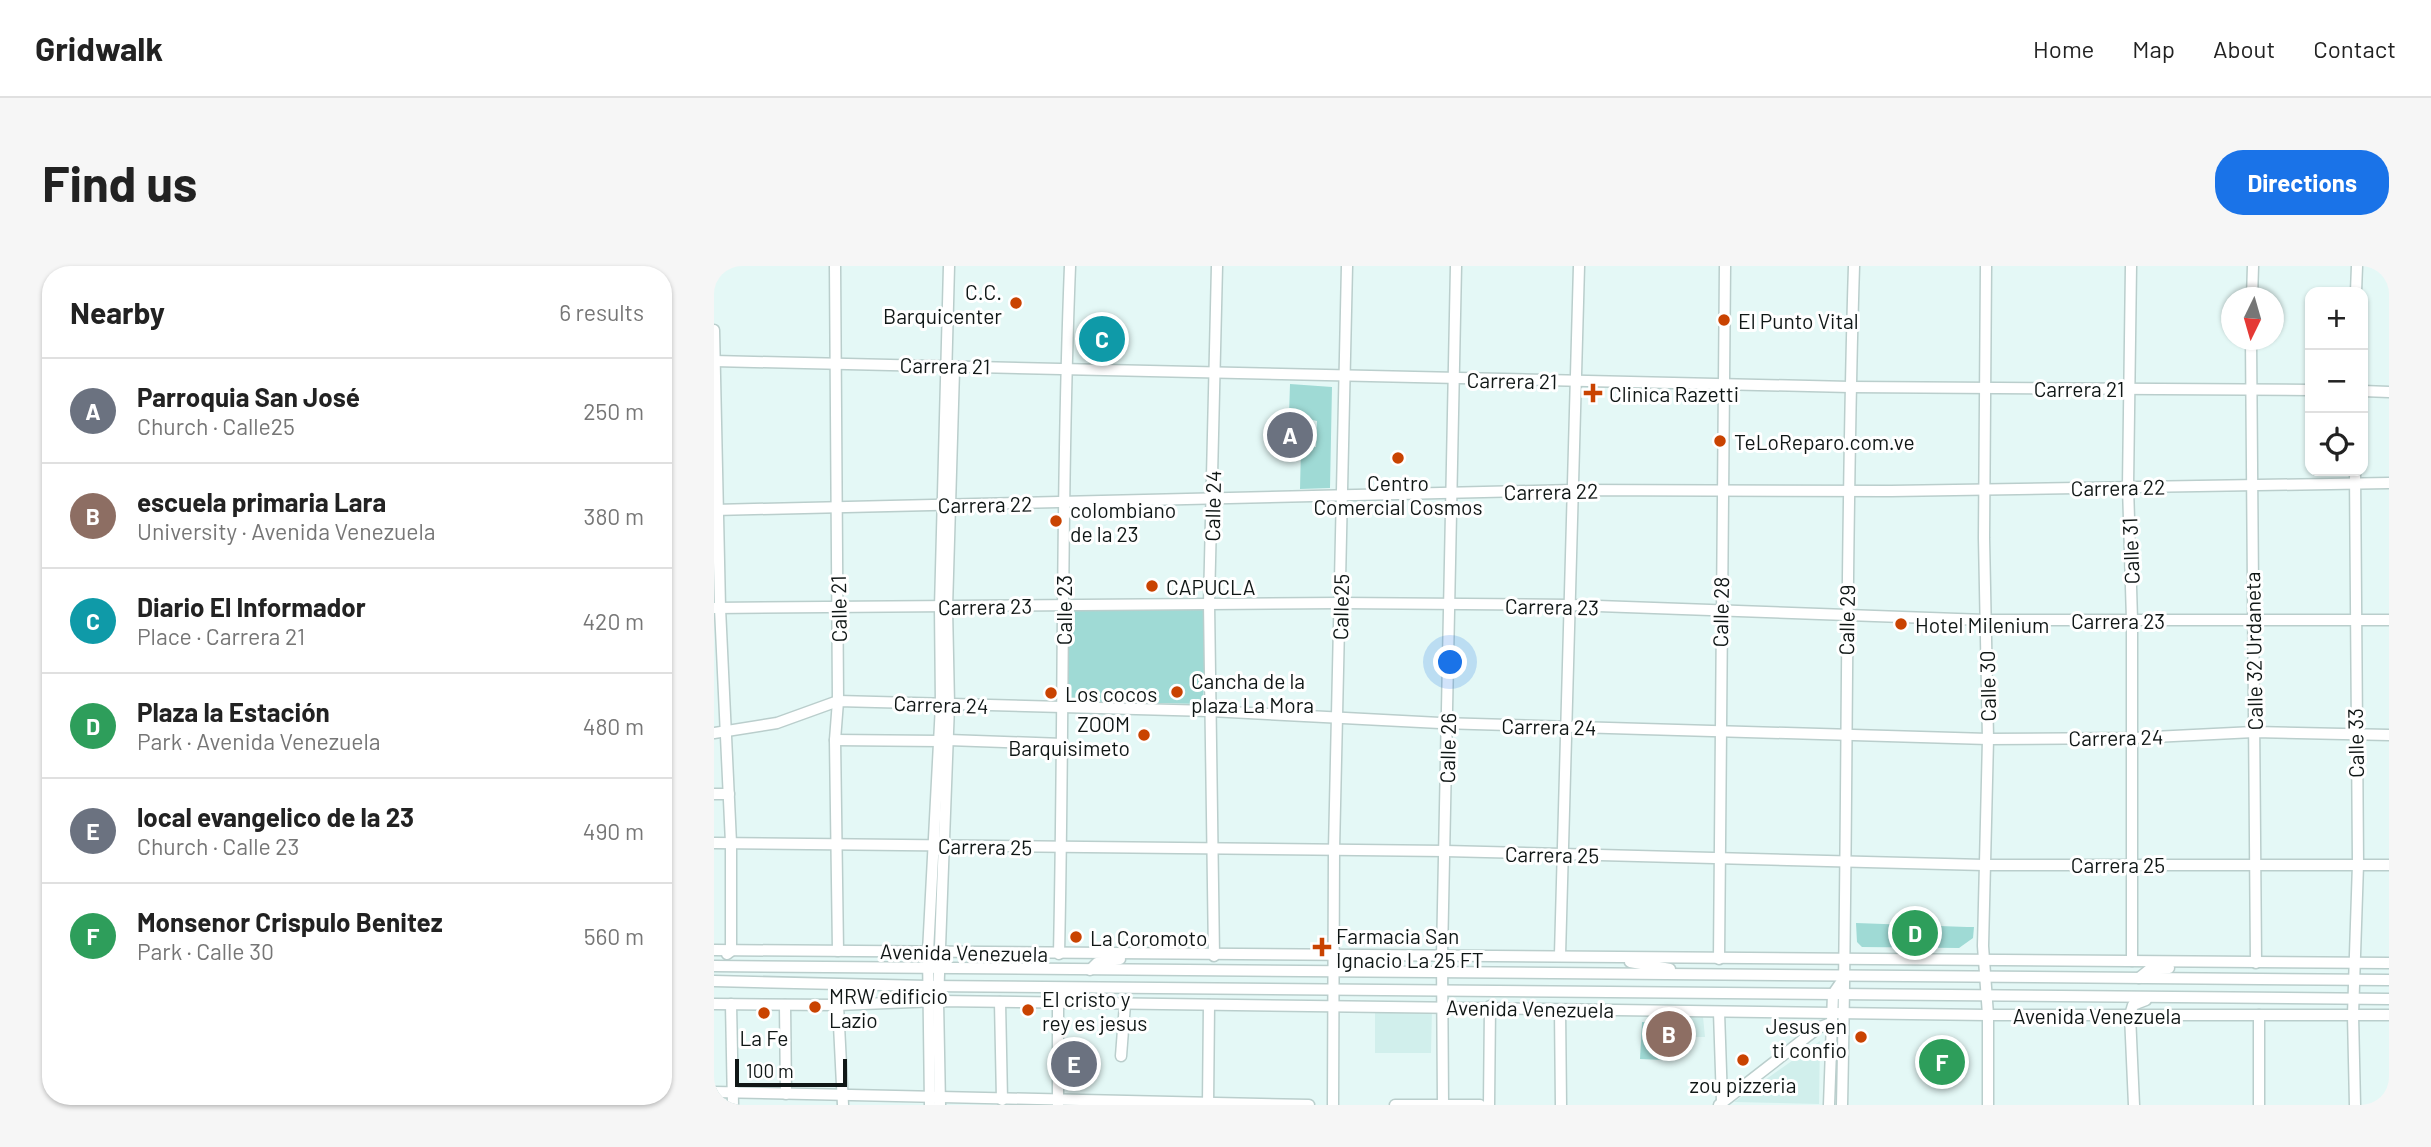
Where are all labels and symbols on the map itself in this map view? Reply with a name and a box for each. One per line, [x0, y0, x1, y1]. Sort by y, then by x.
place label: C.C. Barquicenter [883, 279, 1002, 328]
north arrow [2221, 287, 2284, 350]
marker: C.C. Barquicenter [1008, 295, 1024, 311]
place label: El Punto Vital [1738, 308, 1859, 333]
marker: El Punto Vital [1716, 312, 1732, 328]
pin: C [1079, 313, 1125, 365]
street label: Carrera 21 [900, 352, 990, 378]
street label: Carrera 21 [1467, 367, 1557, 393]
street label: Carrera 21 [2034, 376, 2124, 401]
place label: Clinica Razetti [1609, 381, 1739, 406]
marker: Clinica Razetti [1583, 383, 1603, 403]
pin: A [1267, 409, 1313, 461]
place label: TeLoReparo.com.ve [1734, 429, 1915, 454]
marker: TeLoReparo.com.ve [1712, 433, 1728, 449]
marker: Centro Comercial Cosmos [1390, 450, 1406, 466]
street label: Calle 24 [1199, 470, 1225, 542]
place label: Centro Comercial Cosmos [1313, 470, 1483, 519]
street label: Carrera 22 [2070, 474, 2166, 500]
street label: Carrera 22 [1503, 478, 1599, 504]
street label: Carrera 22 [937, 491, 1033, 517]
place label: colombiano de la 23 [1070, 497, 1176, 546]
marker: colombiano de la 23 [1048, 513, 1064, 529]
street label: Calle 31 [2116, 517, 2144, 585]
street label: Calle 32 Urdaneta [2239, 571, 2267, 731]
place label: CAPUCLA [1166, 574, 1256, 599]
street label: Calle25 [1327, 574, 1353, 640]
street label: Calle 21 [825, 575, 851, 643]
street label: Calle 23 [1051, 575, 1076, 645]
street label: Calle 28 [1707, 576, 1733, 648]
marker: CAPUCLA [1144, 578, 1160, 594]
street label: Calle 29 [1833, 584, 1859, 656]
street label: Carrera 23 [938, 593, 1032, 619]
street label: Carrera 23 [1505, 593, 1599, 619]
street label: Carrera 23 [2071, 608, 2165, 633]
place label: Hotel Milenium [1915, 612, 2049, 637]
marker: Hotel Milenium [1893, 616, 1909, 632]
your location [1433, 645, 1467, 679]
street label: Calle 30 [1974, 650, 2000, 722]
place label: Cancha de la plaza La Mora [1191, 668, 1314, 717]
place label: Los cocos [1065, 681, 1157, 706]
marker: Cancha de la plaza La Mora [1169, 684, 1185, 700]
marker: Los cocos [1043, 685, 1059, 701]
street label: Carrera 24 [893, 690, 989, 718]
street label: Calle 33 [2342, 708, 2368, 778]
place label: ZOOM Barquisimeto [1008, 711, 1130, 760]
street label: Calle 26 [1434, 713, 1460, 783]
street label: Carrera 24 [1501, 713, 1597, 739]
street label: Carrera 24 [2068, 724, 2164, 750]
marker: ZOOM Barquisimeto [1136, 727, 1152, 743]
street label: Carrera 25 [938, 833, 1032, 859]
street label: Carrera 25 [1505, 841, 1599, 867]
street label: Carrera 25 [2071, 852, 2165, 877]
pin: D [1892, 907, 1938, 959]
place label: Farmacia San Ignacio La 25 FT [1336, 923, 1484, 972]
place label: La Coromoto [1090, 925, 1207, 950]
marker: La Coromoto [1068, 929, 1084, 945]
street label: Avenida Venezuela [880, 938, 1048, 966]
marker: Farmacia San Ignacio La 25 FT [1314, 939, 1330, 955]
place label: MRW edificio Lazio [829, 983, 948, 1032]
place label: El cristo y rey es jesus [1042, 986, 1147, 1035]
street label: Avenida Venezuela [1446, 994, 1614, 1022]
marker: MRW edificio Lazio [807, 999, 823, 1015]
marker: El cristo y rey es jesus [1020, 1002, 1036, 1018]
street label: Avenida Venezuela [2013, 1003, 2181, 1028]
marker: La Fe [756, 1005, 772, 1021]
pin: B [1646, 1008, 1692, 1060]
place label: Jesus en ti confio [1766, 1013, 1847, 1062]
place label: La Fe [739, 1025, 789, 1050]
marker: Jesus en ti confio [1853, 1029, 1869, 1045]
pin: F [1919, 1036, 1965, 1088]
pin: E [1051, 1038, 1097, 1090]
marker: zou pizzeria [1735, 1052, 1751, 1068]
scale bar [735, 1056, 847, 1088]
place label: zou pizzeria [1690, 1072, 1796, 1097]

